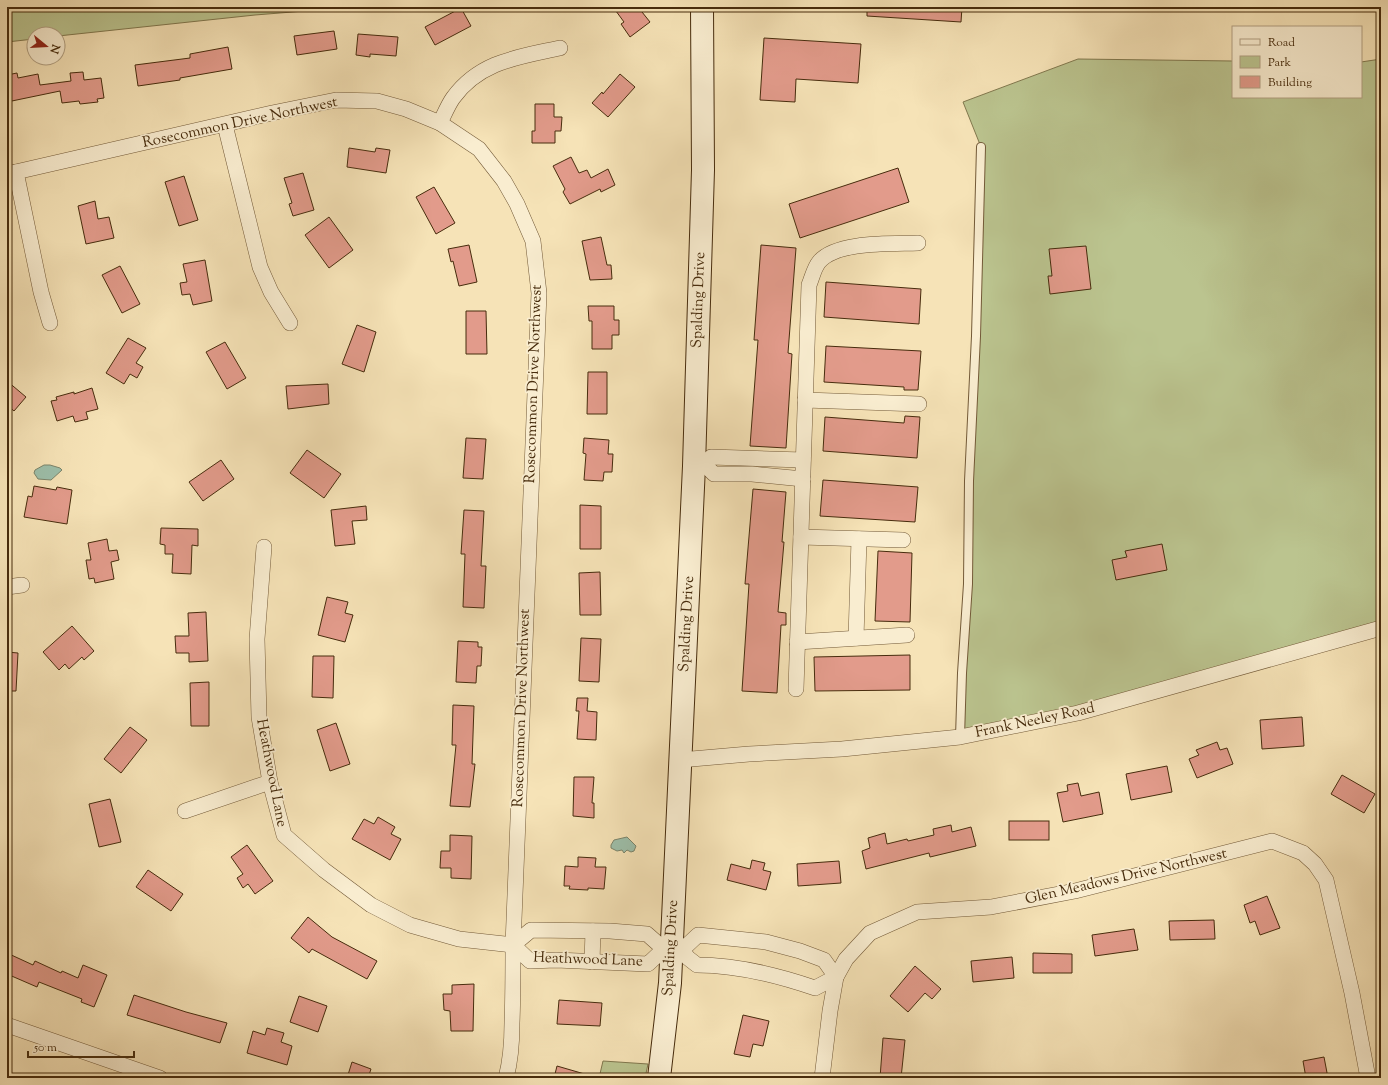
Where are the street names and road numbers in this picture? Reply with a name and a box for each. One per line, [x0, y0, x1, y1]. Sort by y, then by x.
street label: Rosecommon Drive Northwest [141, 92, 339, 154]
street label: Spalding Drive [687, 252, 711, 348]
street label: Rosecommon Drive Northwest [520, 284, 548, 484]
street label: Spalding Drive [674, 575, 700, 673]
street label: Rosecommon Drive Northwest [508, 608, 536, 808]
street label: Frank Neeley Road [973, 698, 1097, 744]
street label: Heathwood Lane [250, 717, 292, 829]
street label: Glen Meadows Drive Northwest [1023, 844, 1229, 910]
street label: Spalding Drive [658, 899, 684, 997]
street label: Heathwood Lane [533, 948, 643, 972]

